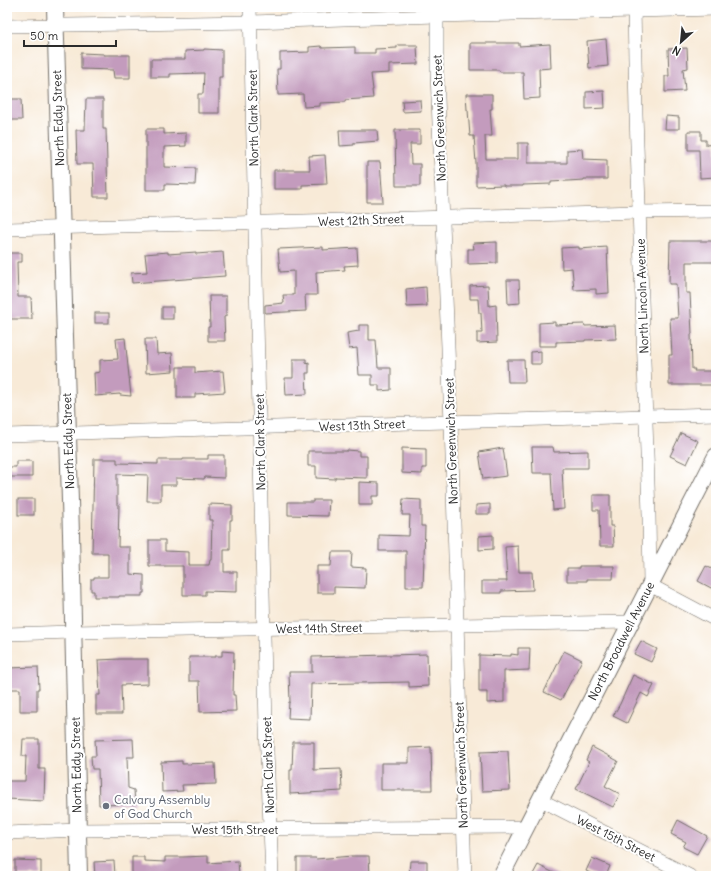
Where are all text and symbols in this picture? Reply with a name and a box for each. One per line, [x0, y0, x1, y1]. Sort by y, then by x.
scale bar [24, 22, 116, 48]
north arrow [661, 22, 701, 62]
text: 50 m [30, 28, 59, 43]
text: N [670, 43, 683, 59]
street label: North Greenwich Street [429, 54, 449, 182]
street label: North Clark Street [245, 69, 261, 167]
street label: North Eddy Street [49, 70, 67, 166]
street label: West 12th Street [318, 211, 404, 229]
street label: North Lincoln Avenue [632, 238, 652, 354]
street label: North Greenwich Street [441, 377, 461, 505]
street label: North Eddy Street [59, 393, 77, 489]
street label: North Clark Street [252, 393, 268, 491]
street label: West 13th Street [318, 416, 406, 434]
street label: North Broadwell Avenue [585, 579, 657, 703]
street label: West 14th Street [275, 620, 363, 636]
street label: North Greenwich Street [451, 701, 471, 829]
street label: North Clark Street [259, 716, 277, 814]
street label: North Eddy Street [68, 717, 84, 813]
place label: Calvary Assembly of God Church [114, 792, 210, 821]
marker: Calvary Assembly of God Church [101, 801, 111, 811]
street label: West 15th Street [574, 812, 658, 864]
street label: West 15th Street [192, 822, 278, 837]

